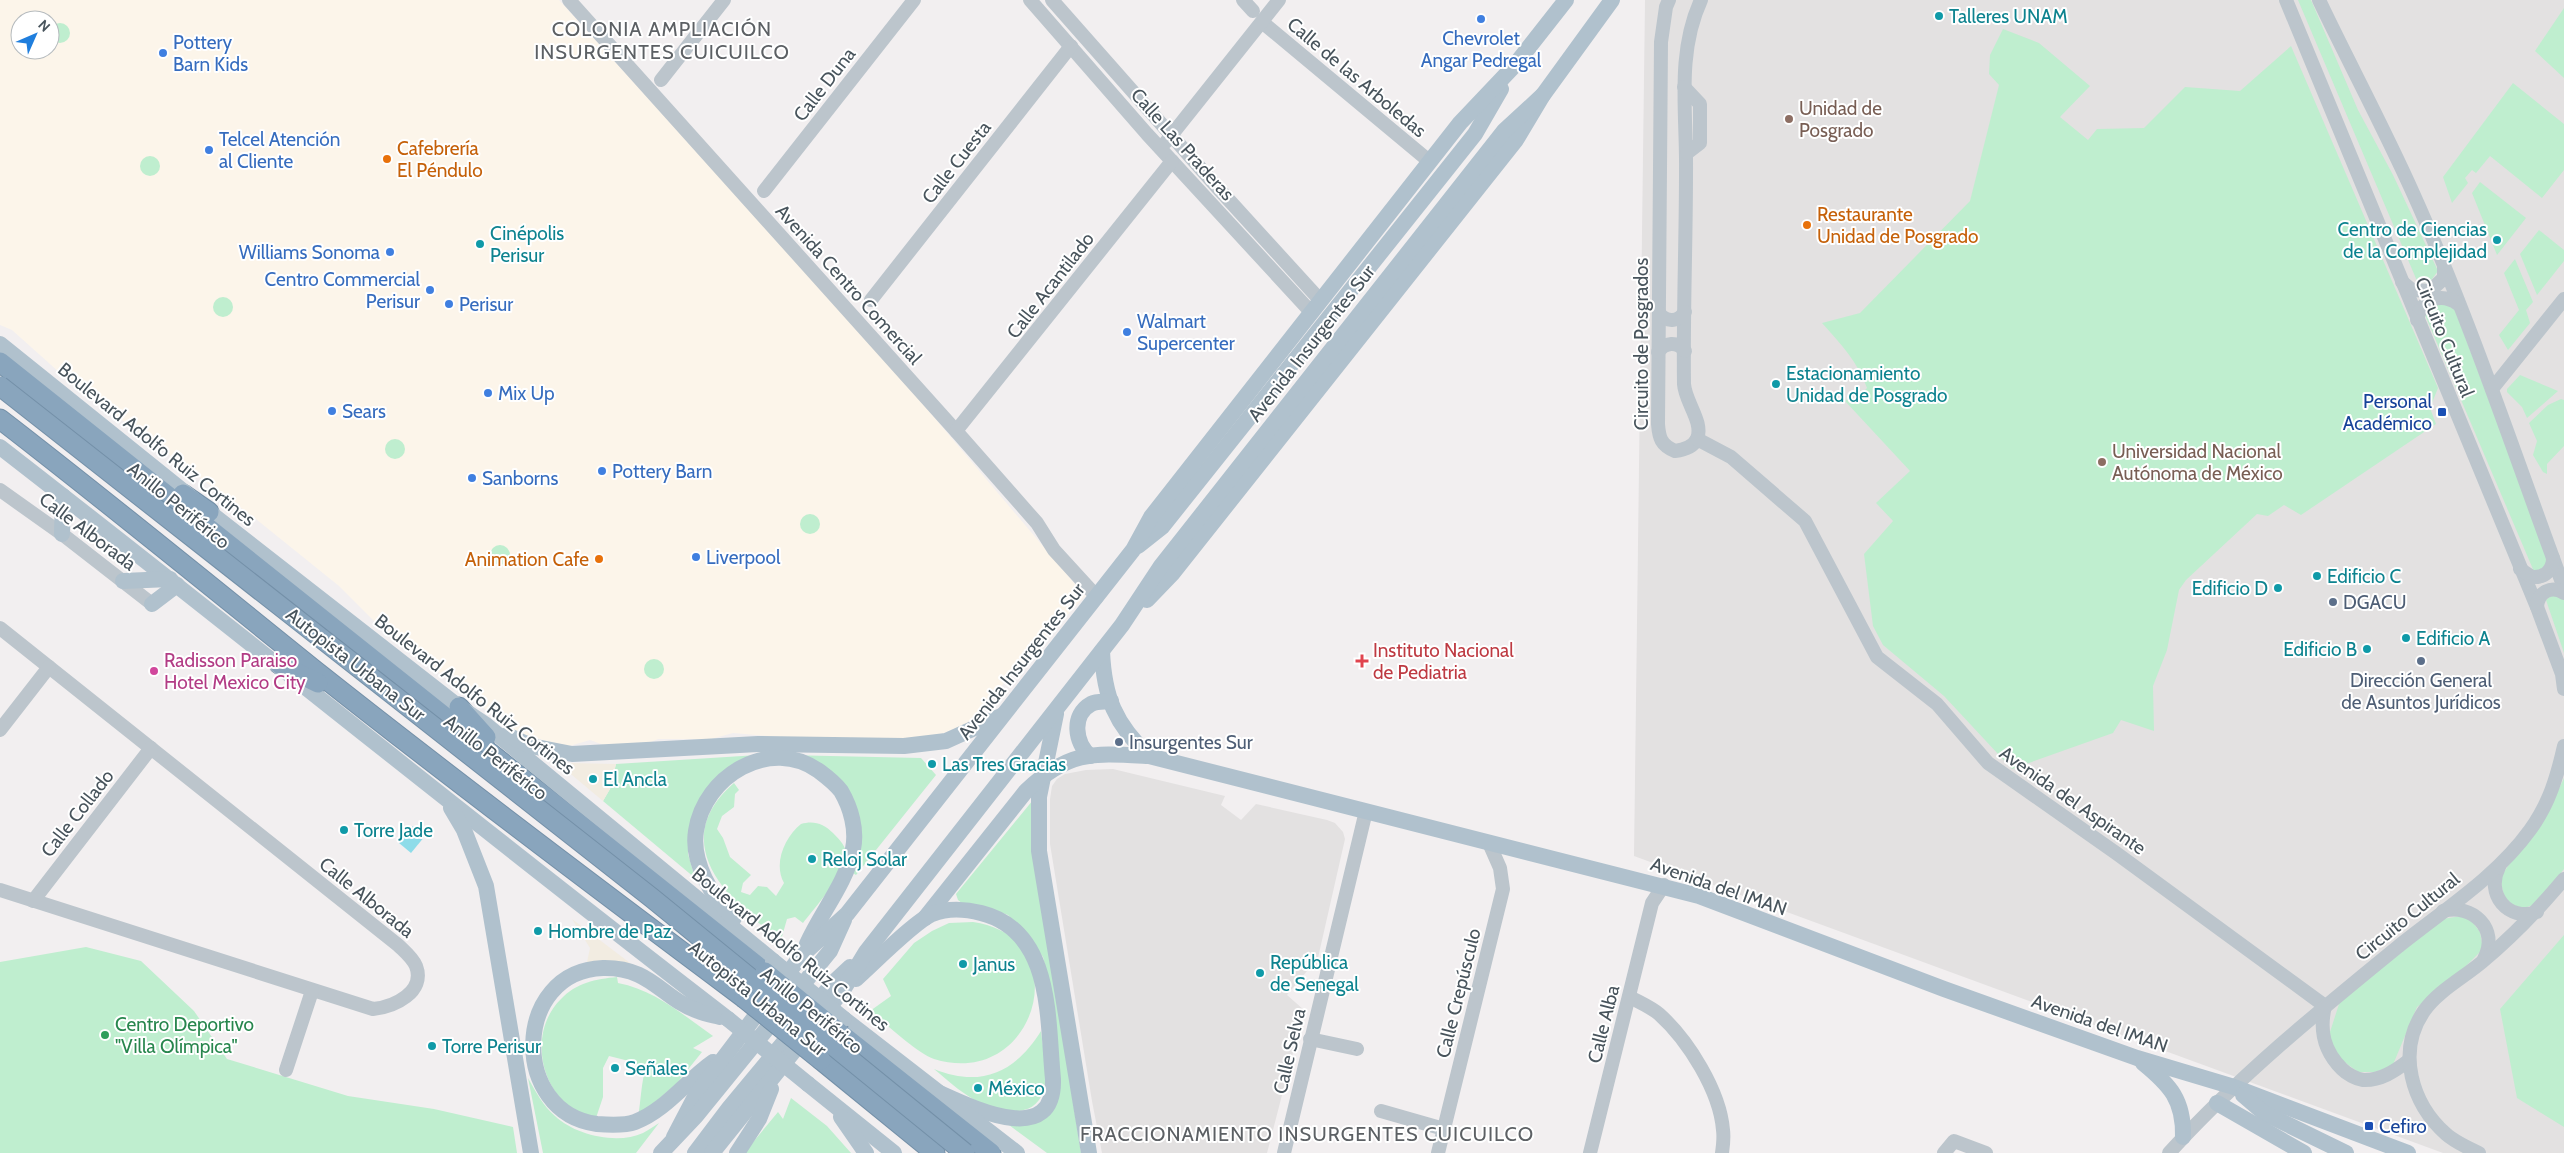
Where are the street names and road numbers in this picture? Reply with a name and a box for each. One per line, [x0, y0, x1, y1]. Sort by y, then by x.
street label: Calle de las Arboledas [1283, 13, 1431, 142]
street label: Calle Duna [789, 43, 860, 126]
street label: Calle Las Praderas [1126, 83, 1239, 205]
street label: Calle Cuesta [917, 117, 996, 208]
street label: Avenida Centro Comercial [771, 200, 927, 369]
street label: Calle Acantilado [1002, 228, 1099, 343]
street label: Circuito de Posgrados [1630, 258, 1653, 430]
street label: Avenida Insurgentes Sur [1243, 260, 1380, 426]
street label: Circuito Cultural [2410, 274, 2479, 401]
street label: Boulevard Adolfo Ruiz Cortines [53, 358, 260, 531]
street label: Anillo Periférico [123, 457, 235, 554]
street label: Calle Alborada [35, 487, 141, 575]
street label: Avenida Insurgentes Sur [953, 578, 1090, 744]
street label: Autopista Urbana Sur [281, 603, 430, 726]
street label: Boulevard Adolfo Ruiz Cortines [370, 609, 579, 780]
street label: Anillo Periférico [439, 710, 552, 805]
street label: Avenida del Aspirante [1995, 741, 2150, 860]
street label: Calle Collado [36, 765, 119, 862]
street label: Calle Alborada [315, 852, 419, 943]
street label: Avenida del IMAN [1648, 852, 1790, 921]
street label: Boulevard Adolfo Ruiz Cortines [687, 863, 894, 1036]
street label: Circuito Cultural [2351, 867, 2464, 965]
street label: Calle Crepúsculo [1431, 926, 1486, 1060]
street label: Autopista Urbana Sur [684, 936, 831, 1061]
street label: Anillo Periférico [756, 962, 868, 1059]
street label: Calle Alba [1583, 983, 1624, 1065]
street label: Avenida del IMAN [2029, 989, 2171, 1058]
street label: Calle Selva [1268, 1006, 1311, 1096]

